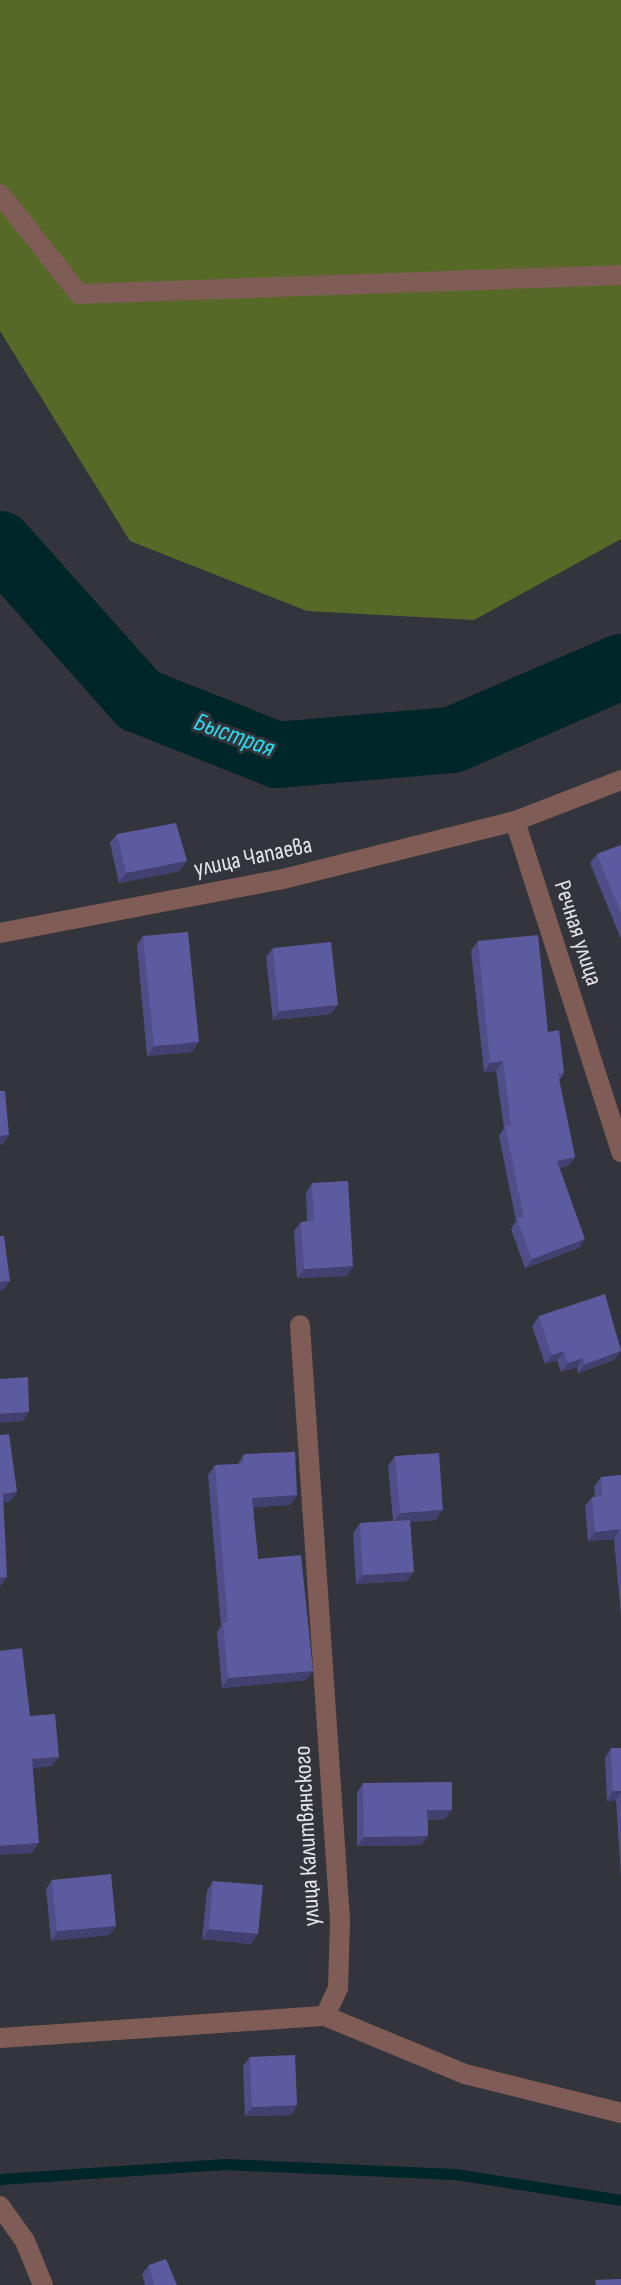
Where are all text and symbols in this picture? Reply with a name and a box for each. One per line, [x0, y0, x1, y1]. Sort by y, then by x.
water label: Быстрая [189, 707, 279, 765]
street label: улица Чапаева [191, 830, 315, 884]
street label: Речная улица [548, 877, 608, 989]
street label: улица Калитвянского [288, 1745, 326, 1927]

